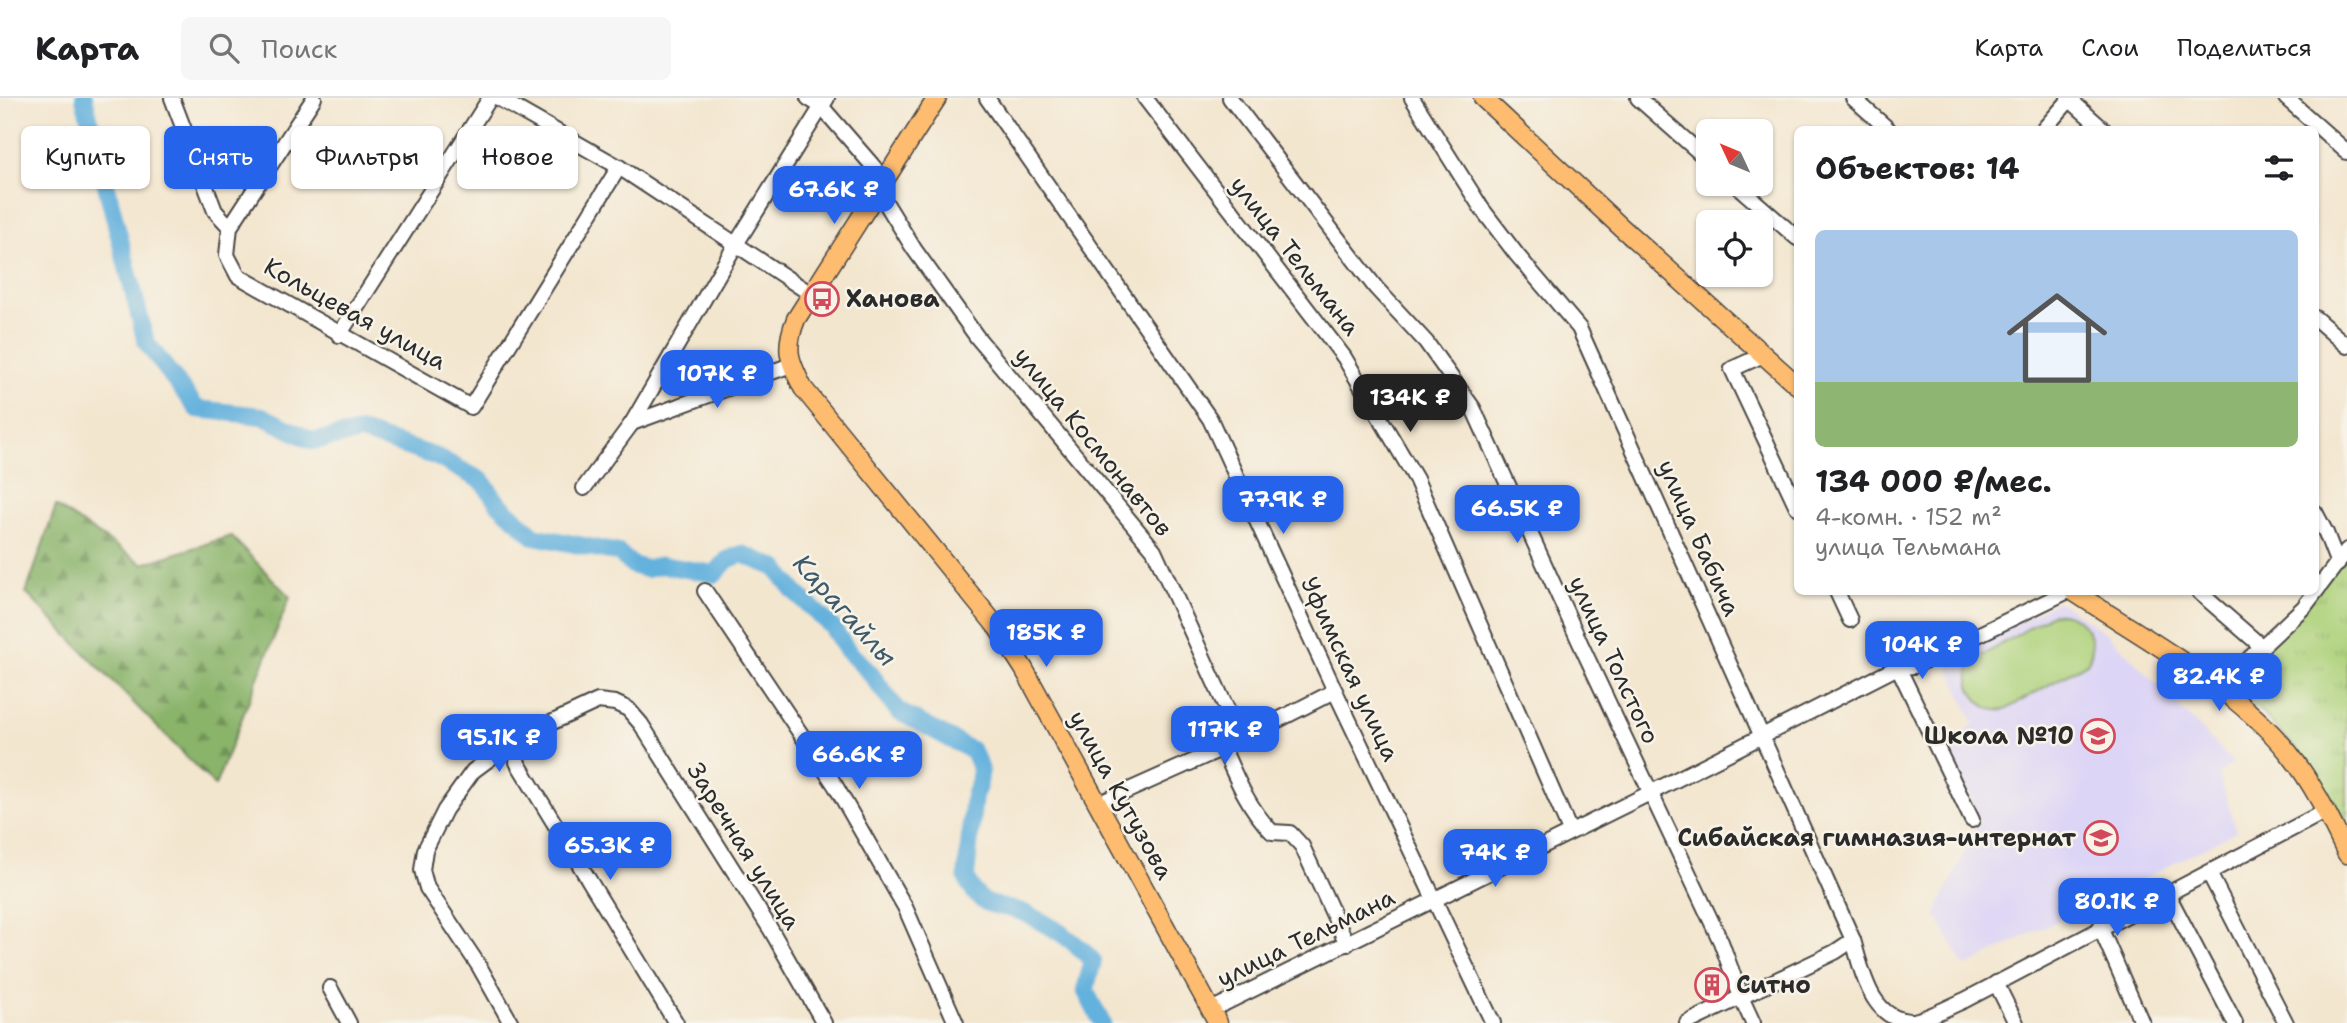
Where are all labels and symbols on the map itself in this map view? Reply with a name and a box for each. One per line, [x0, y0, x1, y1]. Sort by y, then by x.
north arrow [1696, 119, 1773, 196]
pin: 67.6K ₽ [769, 166, 899, 226]
street label: улица Тельмана [1223, 170, 1367, 342]
street label: Кольцевая улица [258, 251, 452, 377]
bus stop icon: Ханова [803, 280, 841, 318]
place label: Ханова [846, 283, 940, 315]
street label: улица Космонавтов [1007, 341, 1179, 543]
pin: 107K ₽ [660, 350, 774, 410]
pin: 134K ₽ [1353, 374, 1467, 434]
street label: улица Бабича [1650, 455, 1748, 621]
pin: 77.9K ₽ [1218, 476, 1348, 536]
pin: 66.5K ₽ [1452, 486, 1582, 545]
water label: Карагайлы [786, 546, 905, 673]
street label: Уфимская улица [1293, 571, 1407, 767]
street label: улица Толстого [1561, 571, 1667, 749]
pin: 185K ₽ [989, 610, 1103, 669]
pin: 104K ₽ [1865, 622, 1979, 681]
pin: 82.4K ₽ [2154, 654, 2284, 713]
street label: улица Кутузова [1061, 705, 1181, 885]
pin: 117K ₽ [1168, 706, 1282, 766]
pin: 95.1K ₽ [434, 714, 564, 774]
school or university icon: Школа №10 [2079, 717, 2117, 755]
place label: Школа №10 [1924, 720, 2074, 752]
pin: 66.6K ₽ [794, 732, 924, 791]
street label: Заречная улица [680, 756, 808, 936]
school or university icon: Сибайская гимназия-интернат [2082, 819, 2120, 857]
pin: 65.3K ₽ [545, 822, 675, 882]
place label: Сибайская гимназия-интернат [1677, 822, 2077, 854]
pin: 74K ₽ [1446, 830, 1544, 889]
pin: 80.1K ₽ [2052, 878, 2182, 938]
street label: улица Тельмана [1212, 881, 1400, 995]
building icon: Ситно [1693, 966, 1731, 1004]
place label: Ситно [1736, 969, 1811, 1001]

